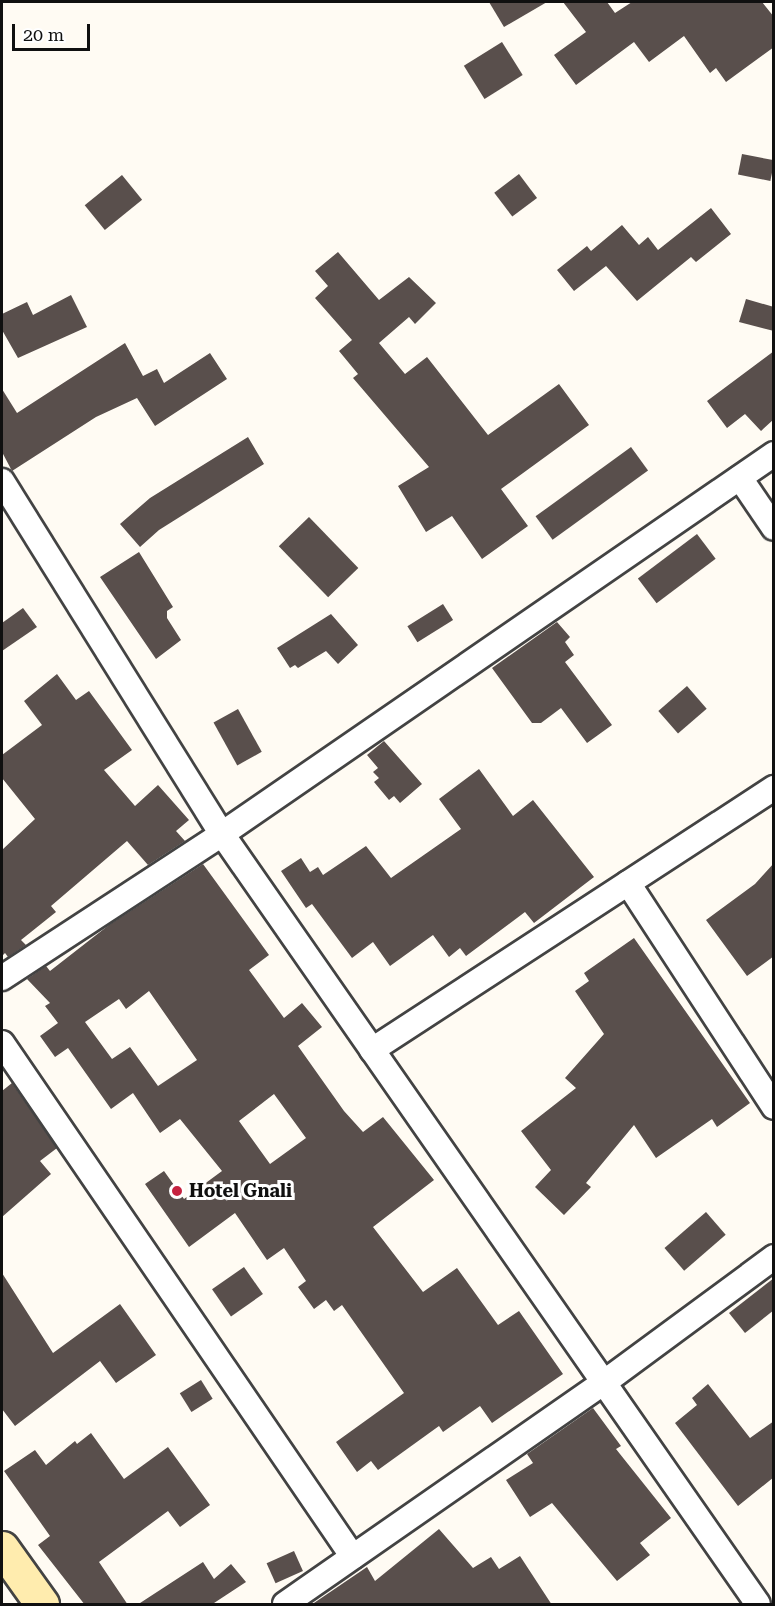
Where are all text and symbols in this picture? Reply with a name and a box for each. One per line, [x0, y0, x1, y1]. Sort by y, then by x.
scale bar [15, 12, 93, 50]
text: 20 m [23, 24, 64, 45]
place label: Hotel Gnali [189, 1180, 292, 1202]
marker: Hotel Gnali [170, 1184, 184, 1198]

